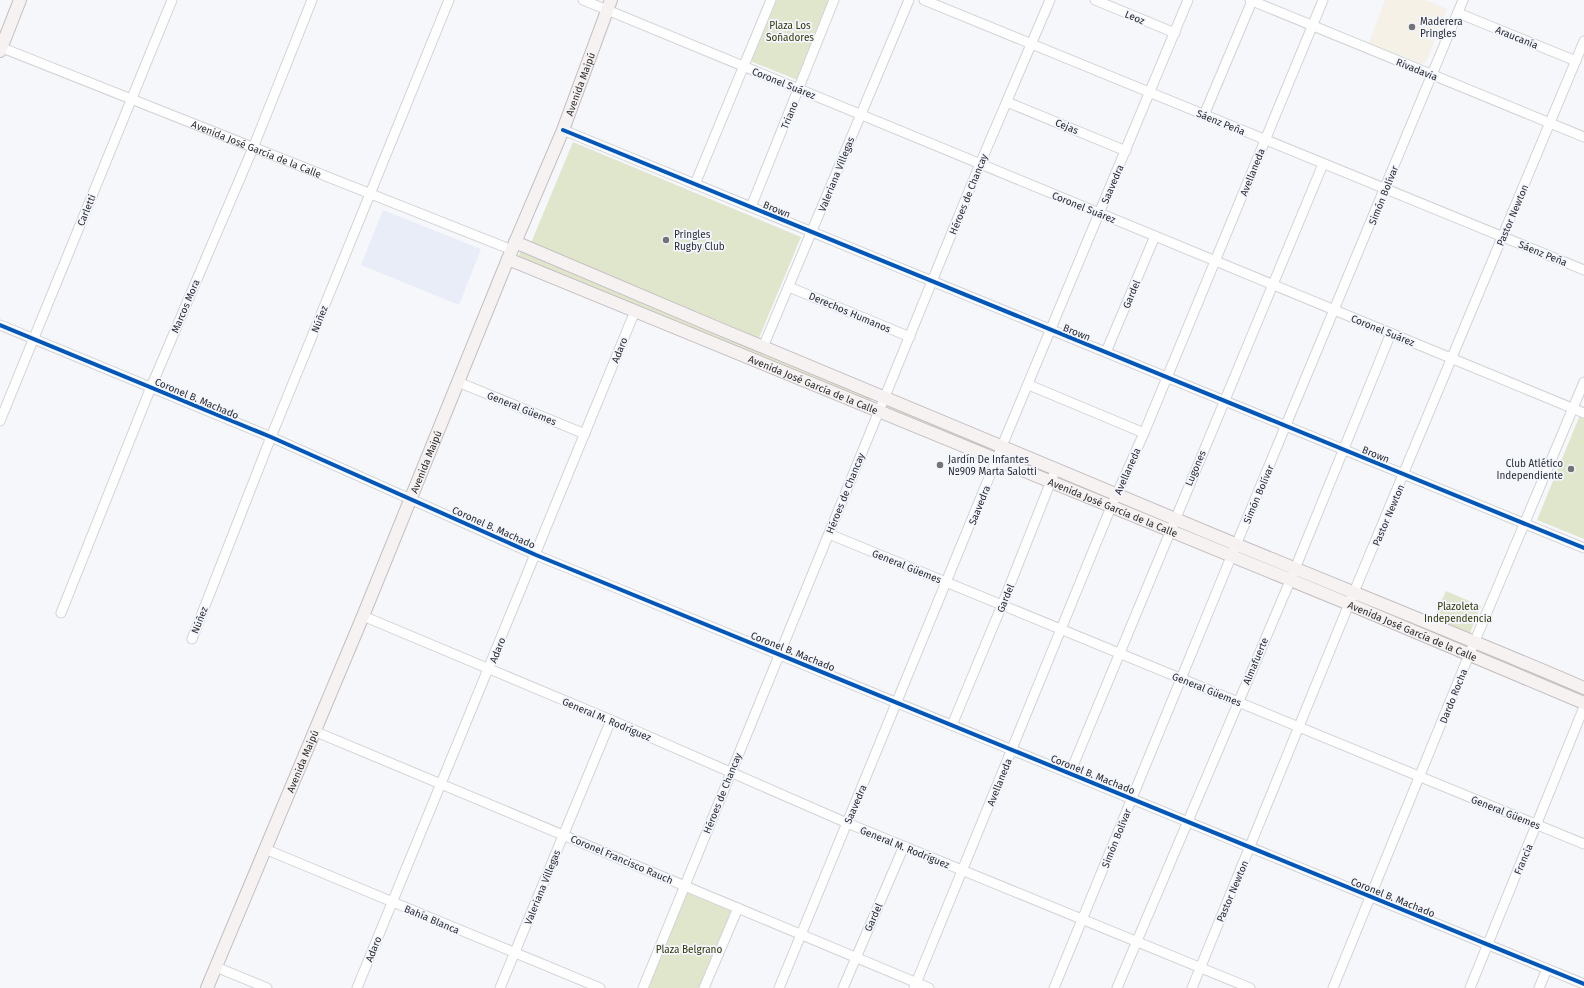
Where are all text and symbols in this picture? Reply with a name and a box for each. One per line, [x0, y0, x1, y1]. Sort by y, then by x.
street label: Leoz [1123, 8, 1147, 28]
place label: Maderera Pringles [1420, 16, 1463, 40]
park label: Plaza Los Soñadores [766, 20, 814, 44]
marker: Maderera Pringles [1407, 22, 1417, 32]
street label: Araucanía [1494, 23, 1540, 52]
street label: Avenida Maipú [564, 51, 598, 118]
street label: Rivadavia [1394, 56, 1439, 84]
street label: Coronel Suárez [750, 66, 818, 102]
street label: Triano [779, 100, 801, 131]
street label: Sáenz Peña [1195, 108, 1247, 138]
street label: Cejas [1053, 117, 1080, 137]
street label: Avenida José García de la Calle [189, 118, 323, 181]
street label: Valeriana Villegas [816, 135, 858, 214]
street label: Avellaneda [1238, 147, 1268, 198]
street label: Héroes de Chancay [947, 152, 991, 237]
street label: Saavedra [1099, 163, 1127, 206]
street label: Simón Bolívar [1366, 163, 1401, 227]
street label: Pastor Newton [1495, 183, 1531, 248]
street label: Coronel Suárez [1050, 190, 1118, 226]
street label: Carletti [75, 193, 99, 228]
street label: Brown [761, 199, 792, 221]
place label: Pringles Rugby Club [674, 229, 725, 253]
marker: Pringles Rugby Club [661, 235, 671, 245]
street label: Sáenz Peña [1517, 239, 1569, 269]
street label: Marcos Mora [169, 278, 203, 335]
street label: Gardel [1121, 278, 1143, 310]
street label: Derechos Humanos [807, 290, 893, 336]
street label: Núñez [308, 303, 331, 335]
street label: Coronel Suárez [1349, 313, 1417, 349]
street label: Brown [1061, 322, 1092, 344]
street label: Adaro [609, 336, 631, 365]
street label: Avenida José García de la Calle [746, 353, 879, 417]
street label: Coronel B. Machado [153, 376, 240, 422]
street label: General Güemes [485, 390, 558, 428]
street label: Avenida Maipú [409, 428, 445, 495]
street label: Brown [1360, 444, 1391, 466]
street label: Avellaneda [1112, 446, 1144, 497]
street label: Lugones [1183, 448, 1209, 488]
street label: Héroes de Chancay [824, 451, 868, 536]
place label: Jardín De Infantes Nº909 Marta Salotti [948, 453, 1037, 478]
place label: Club Atlético Independiente [1496, 458, 1563, 482]
marker: Jardín De Infantes Nº909 Marta Salotti [935, 460, 945, 470]
street label: Simón Bolívar [1240, 463, 1277, 526]
marker: Club Atlético Independiente [1566, 464, 1576, 474]
street label: Avenida José García de la Calle [1046, 476, 1179, 540]
street label: Pastor Newton [1371, 483, 1407, 548]
street label: Saavedra [967, 484, 993, 527]
street label: Coronel B. Machado [450, 504, 537, 552]
street label: General Güemes [870, 548, 943, 586]
street label: Gardel [995, 582, 1017, 614]
street label: Avenida José García de la Calle [1346, 599, 1478, 664]
park label: Plazoleta Independencia [1424, 601, 1492, 625]
street label: Núñez [188, 604, 211, 636]
street label: Coronel B. Machado [749, 630, 837, 674]
street label: Adaro [487, 636, 509, 665]
street label: Almafuerte [1241, 636, 1271, 687]
street label: Dardo Rocha [1438, 667, 1470, 725]
street label: General Güemes [1170, 671, 1243, 709]
street label: General M. Rodríguez [560, 695, 654, 744]
street label: Avenida Maipú [285, 728, 321, 795]
street label: Héroes de Chancay [701, 751, 745, 836]
street label: Coronel B. Machado [1049, 753, 1137, 797]
street label: Avellaneda [985, 757, 1015, 808]
street label: Saavedra [842, 783, 870, 826]
street label: General Güemes [1469, 794, 1542, 832]
street label: Simón Bolívar [1099, 806, 1134, 870]
street label: General M. Rodríguez [858, 824, 952, 872]
street label: Coronel Francisco Rauch [569, 833, 675, 887]
street label: Francia [1512, 842, 1536, 877]
street label: Valeriana Villegas [522, 848, 564, 927]
street label: Pastor Newton [1215, 859, 1251, 924]
street label: Coronel B. Machado [1349, 876, 1437, 920]
street label: Gardel [862, 901, 885, 933]
street label: Bahía Blanca [402, 902, 461, 937]
street label: Adaro [363, 935, 385, 964]
park label: Plaza Belgrano [656, 944, 722, 956]

